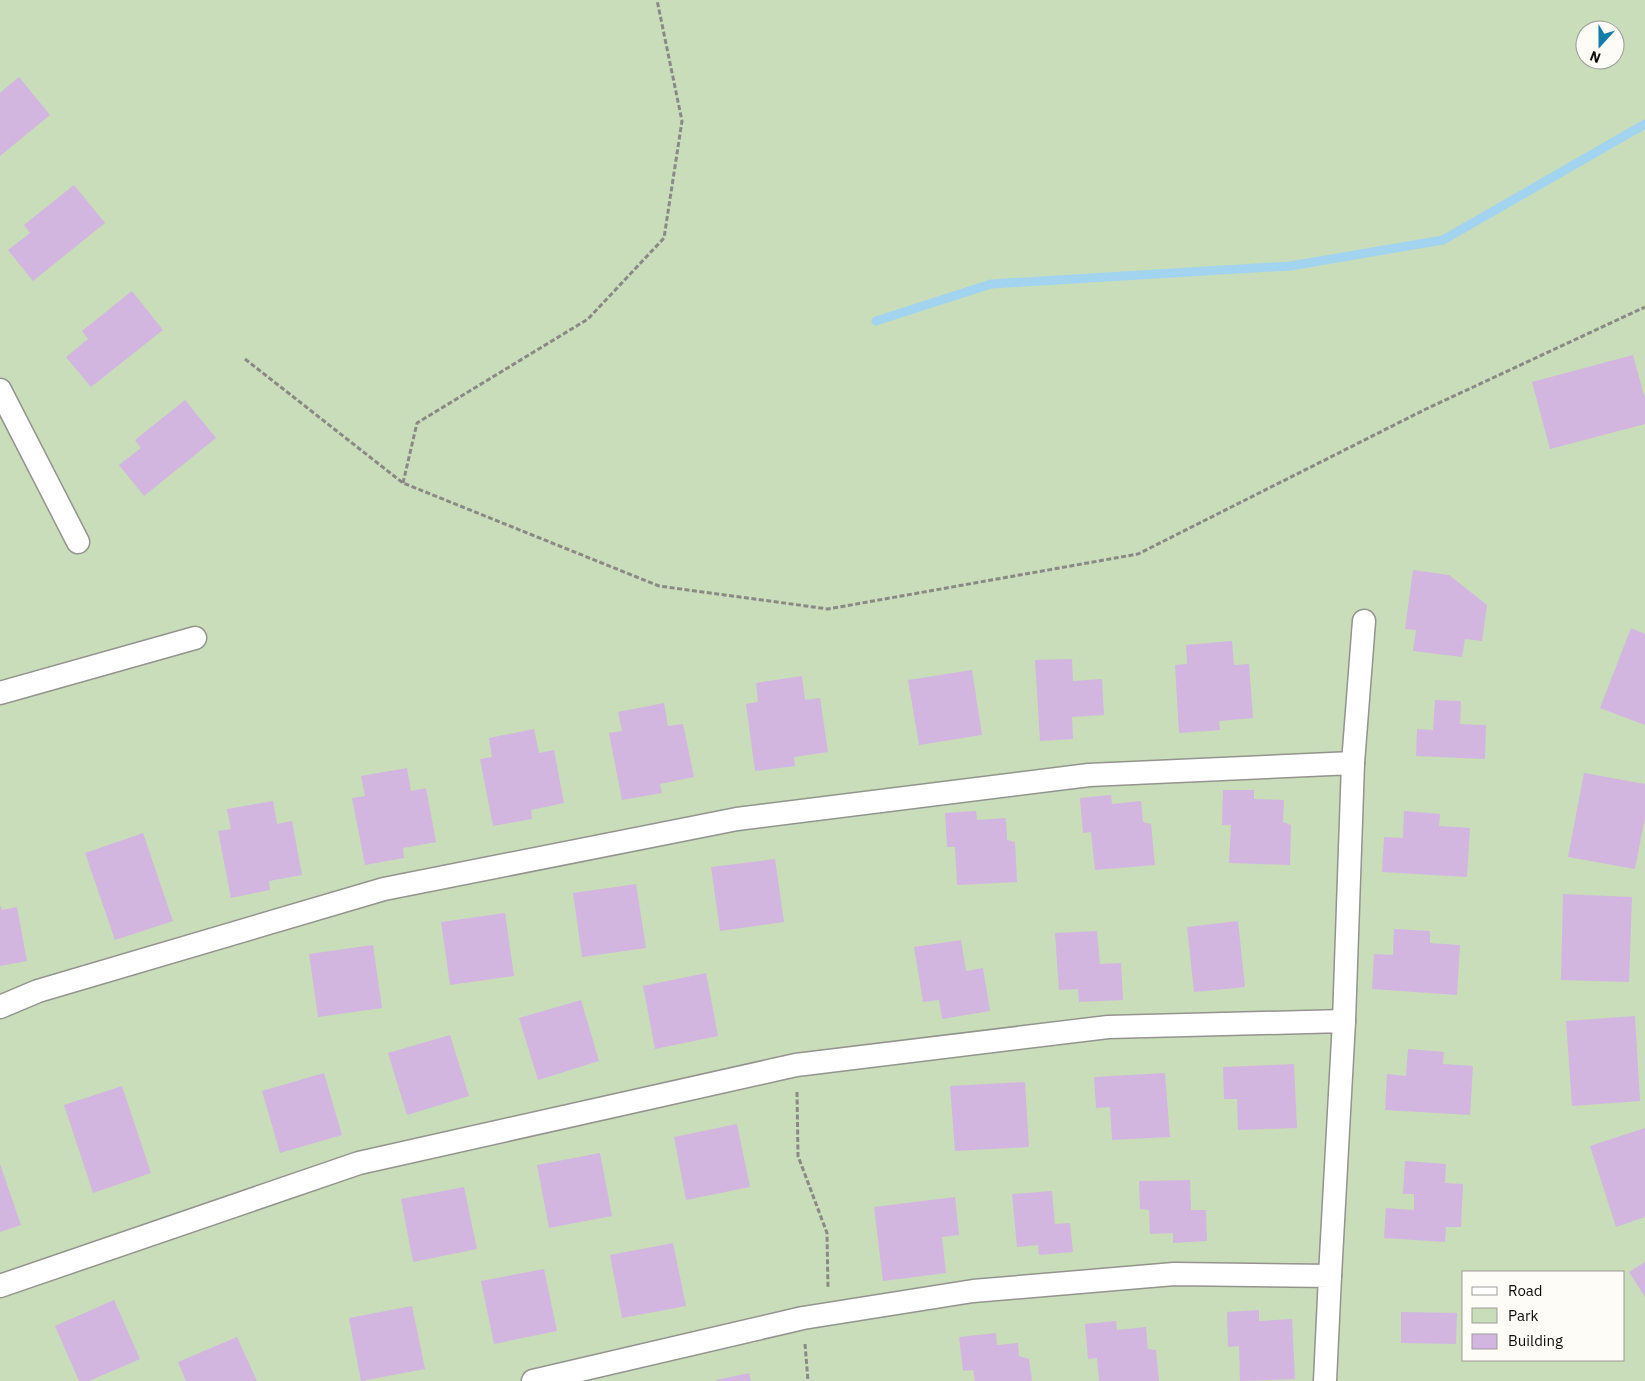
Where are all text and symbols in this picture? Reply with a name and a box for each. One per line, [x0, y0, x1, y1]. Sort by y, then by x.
north arrow [1575, 20, 1625, 70]
text: N [1587, 47, 1603, 67]
legend [1462, 1271, 1625, 1361]
text: Road [1508, 1281, 1543, 1300]
text: Park [1508, 1306, 1538, 1325]
text: Building [1508, 1331, 1563, 1350]

